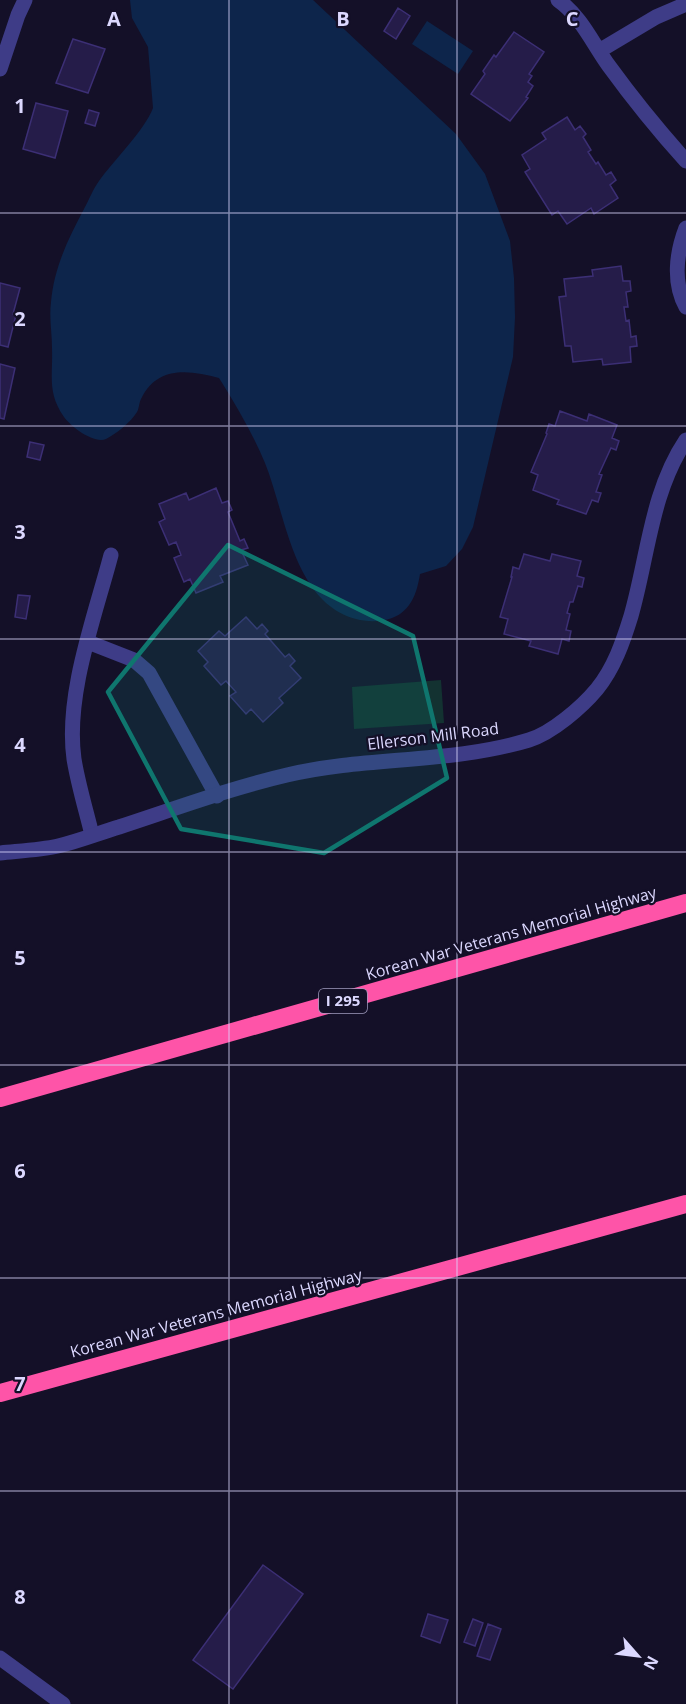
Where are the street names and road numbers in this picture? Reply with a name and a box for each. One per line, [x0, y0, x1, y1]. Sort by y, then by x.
street label: Ellerson Mill Road [366, 717, 500, 755]
street label: Korean War Veterans Memorial Highway [363, 881, 660, 985]
road number: I 295 [319, 989, 367, 1013]
street label: Korean War Veterans Memorial Highway [68, 1263, 365, 1363]

